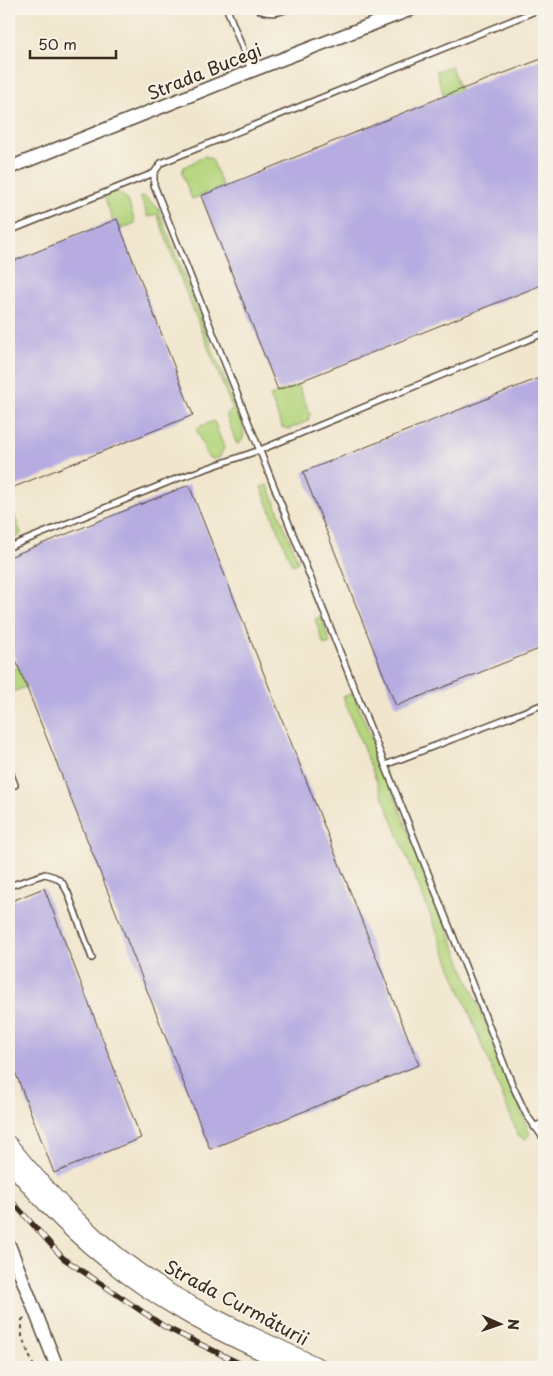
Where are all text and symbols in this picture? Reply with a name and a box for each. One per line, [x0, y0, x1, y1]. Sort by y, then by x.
scale bar [30, 28, 116, 60]
text: 50 m [38, 32, 77, 55]
street label: Strada Bucegi [143, 36, 265, 106]
street label: Strada Curmăturii [160, 1252, 314, 1352]
north arrow [476, 1298, 526, 1348]
text: N [503, 1319, 524, 1330]

